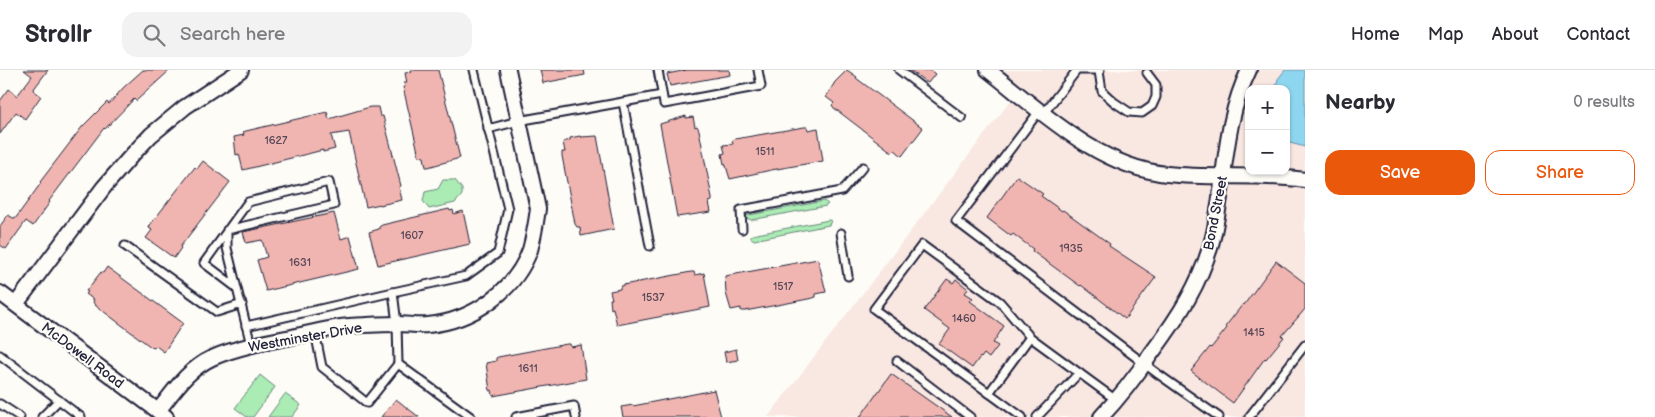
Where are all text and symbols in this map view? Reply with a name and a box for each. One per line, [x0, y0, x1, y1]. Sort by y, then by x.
search box [122, 12, 472, 57]
text: Strollr [25, 20, 92, 49]
icon: search [140, 21, 168, 49]
text: Search here [180, 23, 285, 46]
text: Home [1351, 24, 1400, 45]
text: Map [1428, 24, 1464, 45]
text: About [1492, 24, 1539, 45]
text: Contact [1567, 24, 1630, 45]
map controls [1245, 85, 1290, 175]
button: + [1245, 85, 1290, 130]
text: Nearby [1325, 90, 1395, 115]
text: 0 results [1573, 93, 1635, 112]
button: − [1245, 130, 1290, 175]
house number: 1627 [265, 134, 288, 147]
house number: 1511 [755, 145, 775, 158]
button: Save [1325, 150, 1475, 195]
button: Share [1485, 150, 1635, 195]
street label: Bond Street [1200, 174, 1231, 252]
house number: 1607 [401, 229, 424, 242]
house number: 1935 [1059, 242, 1083, 255]
house number: 1631 [289, 256, 311, 269]
house number: 1517 [773, 280, 794, 293]
house number: 1537 [642, 291, 665, 304]
house number: 1460 [952, 312, 977, 325]
street label: McDowell Road [38, 319, 127, 392]
street label: Westminster Drive [247, 319, 363, 356]
house number: 1415 [1243, 326, 1265, 339]
house number: 1611 [518, 362, 538, 375]

